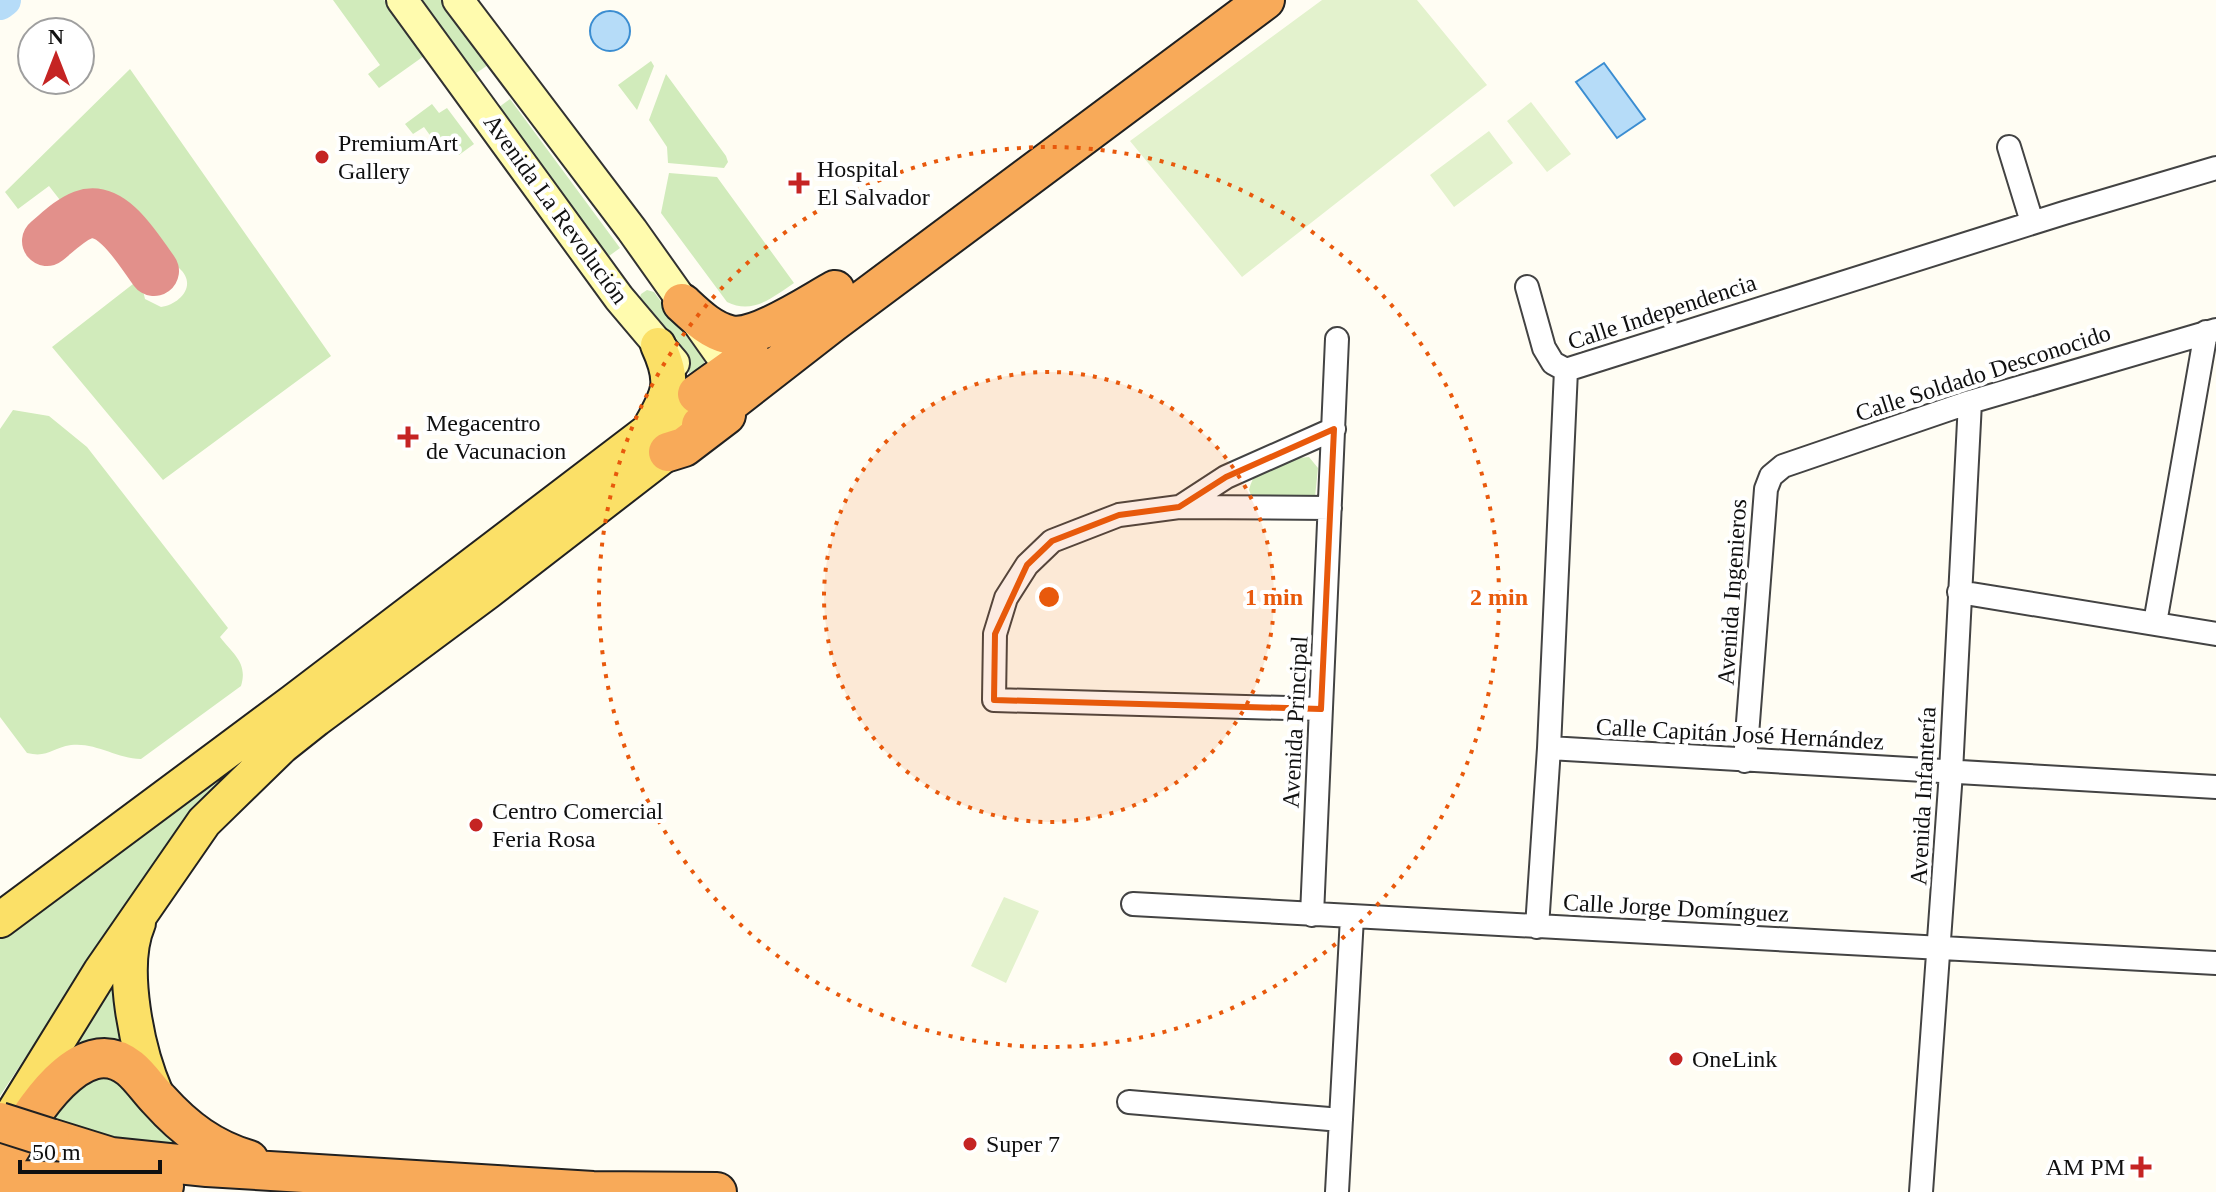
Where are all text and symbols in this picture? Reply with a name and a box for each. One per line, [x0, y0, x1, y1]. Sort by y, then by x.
north arrow [16, 16, 96, 96]
text: N [48, 24, 64, 49]
street label: Avenida La Revolución [479, 109, 633, 309]
place label: PremiumArt Gallery [338, 130, 458, 184]
marker: PremiumArt Gallery [313, 148, 331, 166]
place label: Hospital El Salvador [817, 156, 930, 210]
marker: Hospital El Salvador [788, 172, 810, 194]
street label: Calle Independencia [1565, 269, 1760, 355]
street label: Calle Soldado Desconocido [1852, 319, 2114, 427]
place label: Megacentro de Vacunacion [426, 410, 566, 464]
marker: Megacentro de Vacunacion [397, 426, 419, 448]
street label: Avenida Ingenieros [1713, 498, 1751, 686]
centre of rings [1035, 583, 1063, 611]
text: 1 min [1245, 584, 1303, 610]
text: 2 min [1470, 584, 1528, 610]
street label: Avenida Principal [1278, 635, 1313, 809]
street label: Avenida Infantería [1905, 706, 1941, 886]
street label: Calle Capitán José Hernández [1595, 713, 1885, 755]
place label: Centro Comercial Feria Rosa [492, 798, 664, 852]
marker: Centro Comercial Feria Rosa [467, 816, 485, 834]
street label: Calle Jorge Domínguez [1562, 889, 1790, 927]
place label: OneLink [1692, 1046, 1777, 1072]
marker: OneLink [1667, 1050, 1685, 1068]
scale bar [20, 1124, 160, 1174]
place label: Super 7 [986, 1131, 1060, 1157]
marker: Super 7 [961, 1135, 979, 1153]
text: 50 m [32, 1139, 81, 1165]
place label: AM PM [2046, 1154, 2125, 1180]
marker: AM PM [2132, 1158, 2150, 1176]

